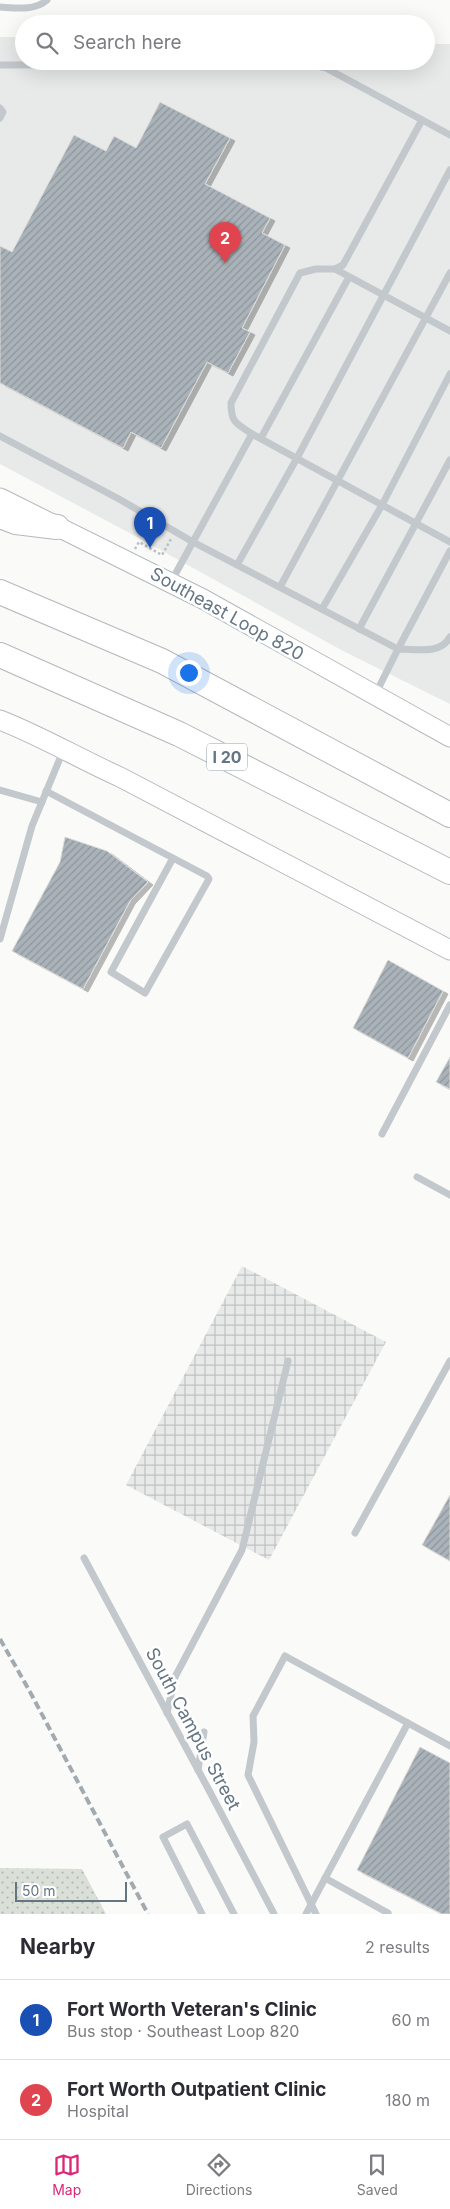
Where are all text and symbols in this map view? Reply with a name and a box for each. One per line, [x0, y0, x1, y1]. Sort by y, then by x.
search box [15, 15, 435, 70]
icon: search [33, 29, 61, 57]
text: Search here [73, 31, 182, 54]
pin: 2 [209, 222, 241, 263]
pin: 1 [134, 507, 166, 548]
street label: Southeast Loop 820 [147, 563, 308, 664]
your location [176, 660, 202, 686]
road number: I 20 [207, 744, 247, 770]
street label: South Campus Street [142, 1644, 245, 1814]
scale bar [15, 1879, 128, 1902]
text: 50 m [22, 1882, 56, 1899]
text: Nearby [20, 1934, 95, 1959]
text: 2 results [365, 1937, 430, 1957]
text: Fort Worth Veteran's Clinic [67, 1998, 317, 2021]
text: 1 [33, 2010, 39, 2030]
text: 60 m [391, 2010, 430, 2030]
text: Bus stop · Southeast Loop 820 [67, 2021, 299, 2041]
text: Fort Worth Outpatient Clinic [67, 2078, 327, 2101]
text: 2 [31, 2090, 41, 2110]
text: 180 m [385, 2090, 430, 2110]
text: Hospital [67, 2101, 129, 2121]
tab: Map [52, 2151, 81, 2198]
tab: Directions [186, 2151, 252, 2198]
tab: Saved [357, 2151, 398, 2198]

